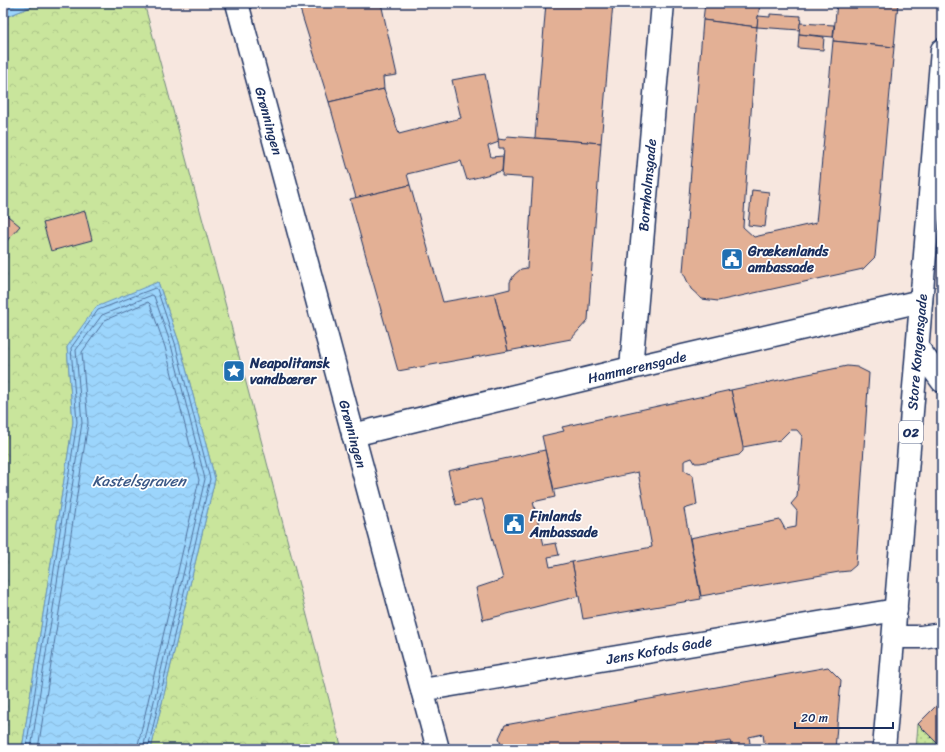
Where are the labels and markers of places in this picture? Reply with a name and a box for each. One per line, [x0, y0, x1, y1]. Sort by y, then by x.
place label: Grækenlands ambassade [747, 239, 829, 280]
public building icon: Grækenlands ambassade [719, 246, 745, 272]
place label: Neapolitansk vandbærer [249, 351, 331, 392]
place icon: Neapolitansk vandbærer [221, 358, 247, 384]
place label: Finlands Ambassade [529, 504, 598, 545]
public building icon: Finlands Ambassade [501, 511, 527, 537]

